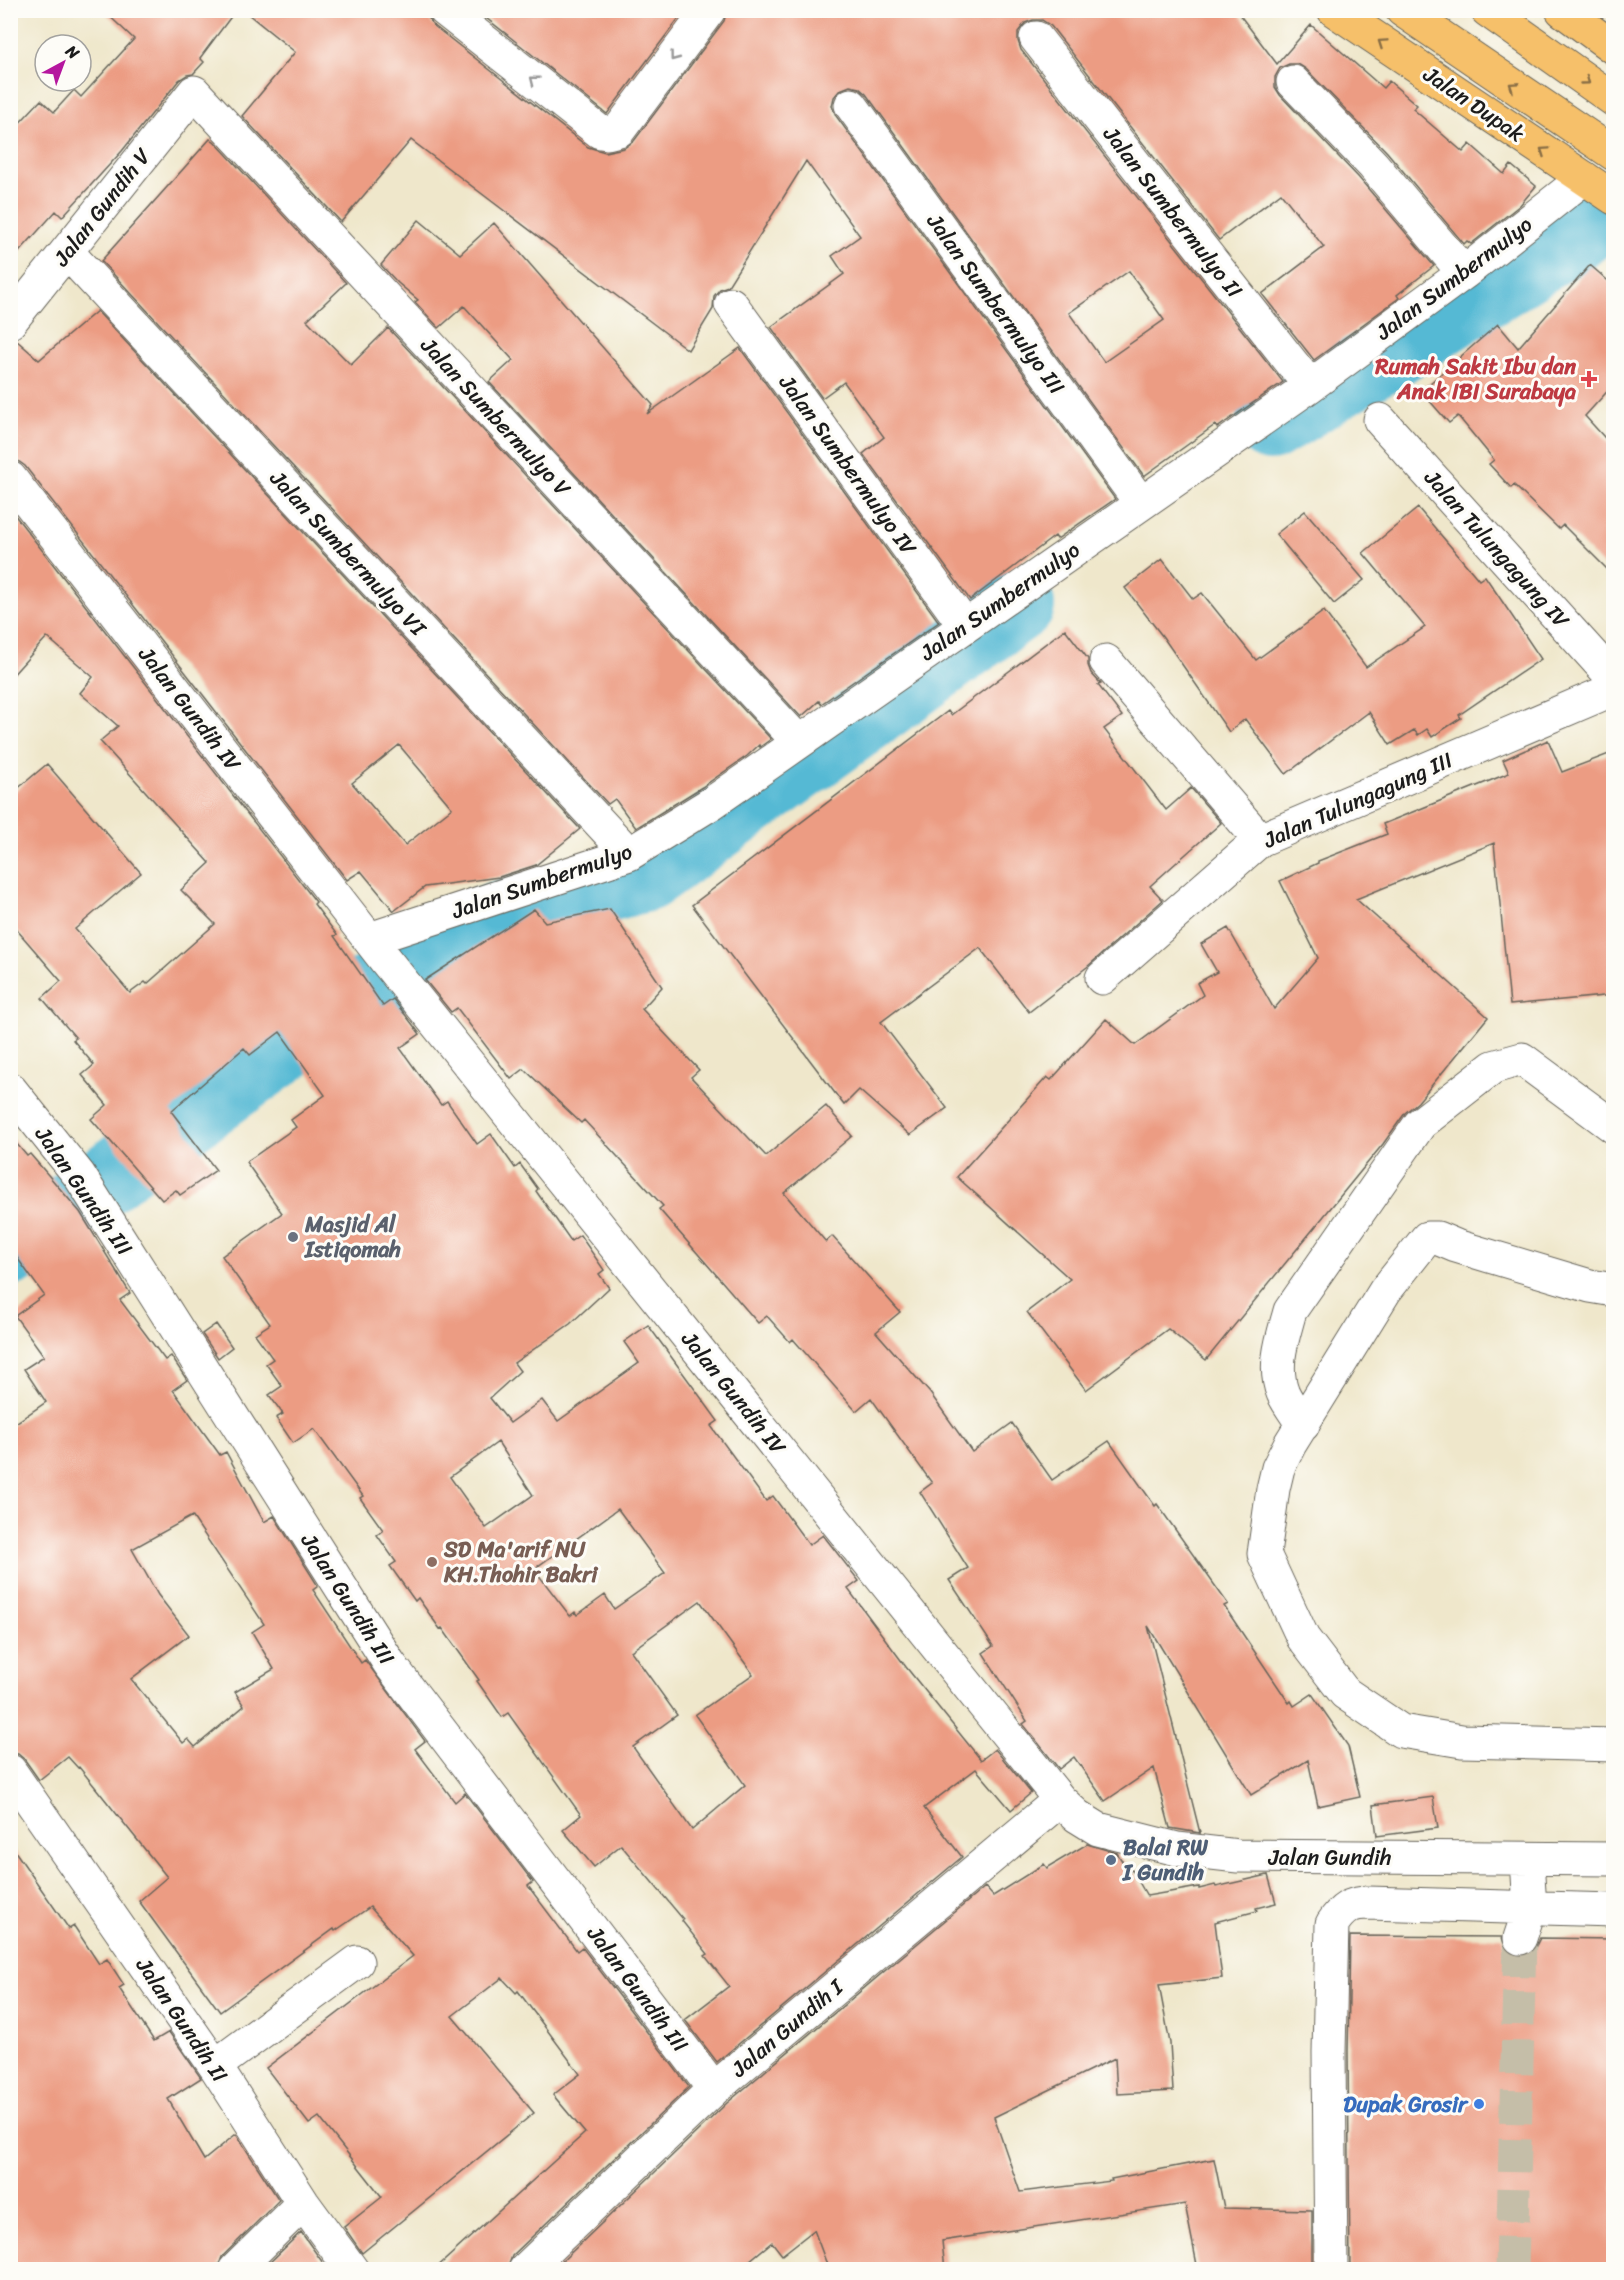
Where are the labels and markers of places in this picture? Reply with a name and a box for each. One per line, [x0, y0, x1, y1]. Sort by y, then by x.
place label: Rumah Sakit Ibu dan Anak IBI Surabaya [1374, 347, 1576, 411]
marker: Rumah Sakit Ibu dan Anak IBI Surabaya [1580, 370, 1598, 388]
place label: Masjid Al Istiqomah [304, 1205, 401, 1269]
marker: Masjid Al Istiqomah [286, 1230, 300, 1244]
place label: SD Ma'arif NU KH.Thohir Bakri [443, 1530, 599, 1594]
marker: SD Ma'arif NU KH.Thohir Bakri [425, 1555, 439, 1569]
place label: Balai RW I Gundih [1122, 1828, 1208, 1892]
marker: Balai RW I Gundih [1104, 1853, 1118, 1867]
place label: Dupak Grosir [1343, 2085, 1469, 2124]
marker: Dupak Grosir [1472, 2097, 1486, 2111]

